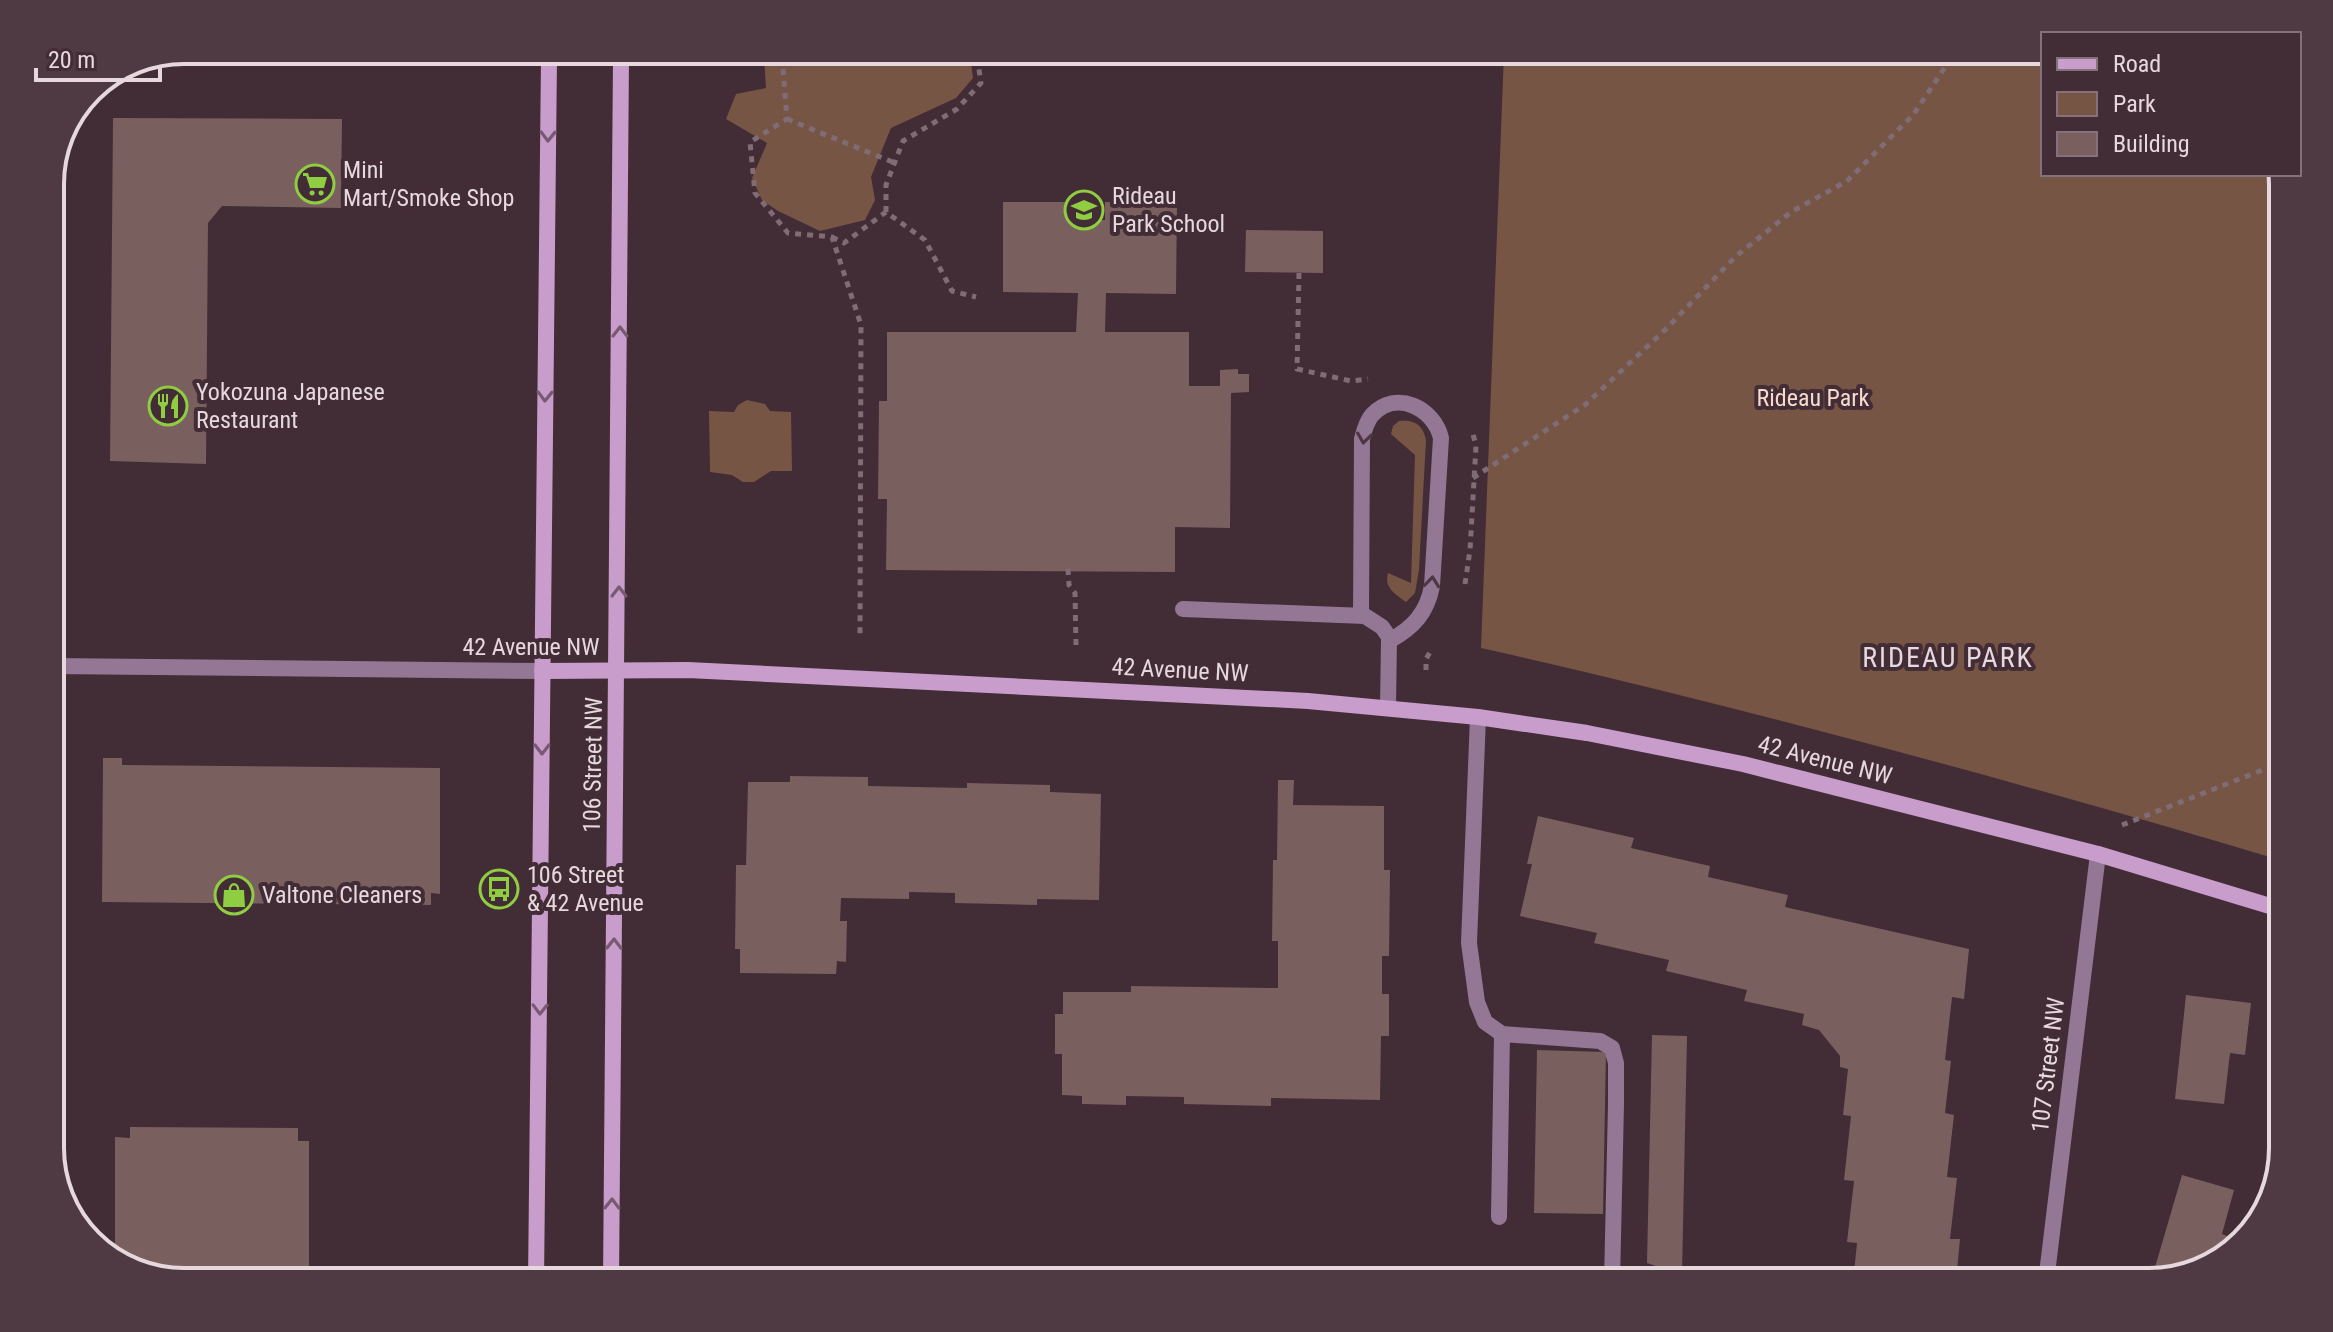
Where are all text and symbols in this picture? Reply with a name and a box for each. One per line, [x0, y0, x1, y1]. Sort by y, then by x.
scale bar [36, 32, 160, 82]
legend [2041, 32, 2301, 176]
text: 20 m [48, 46, 95, 74]
text: Road [2113, 50, 2161, 78]
text: Park [2113, 90, 2156, 118]
one-way arrow [539, 130, 557, 143]
text: Building [2113, 130, 2190, 158]
place label: Mini Mart/Smoke Shop [343, 156, 514, 212]
supermarket icon: Mini Mart/Smoke Shop [294, 163, 336, 205]
place label: Rideau Park School [1112, 182, 1225, 238]
school or university icon: Rideau Park School [1063, 189, 1105, 231]
one-way arrow [611, 325, 629, 338]
place label: Yokozuna Japanese Restaurant [196, 378, 385, 434]
park label: Rideau Park [1757, 384, 1870, 412]
restaurant icon: Yokozuna Japanese Restaurant [147, 385, 189, 427]
one-way arrow [536, 390, 553, 403]
one-way arrow [1356, 432, 1373, 445]
one-way arrow [1423, 575, 1440, 588]
one-way arrow [610, 585, 628, 598]
street label: 42 Avenue NW [463, 633, 599, 661]
district label: RIDEAU PARK [1862, 641, 2034, 674]
street label: 42 Avenue NW [1111, 652, 1249, 688]
street label: 106 Street NW [578, 697, 608, 833]
street label: 42 Avenue NW [1755, 730, 1895, 790]
one-way arrow [533, 743, 551, 756]
place label: 106 Street & 42 Avenue [527, 861, 644, 917]
bus stop icon: 106 Street & 42 Avenue [478, 868, 520, 910]
shop icon: Valtone Cleaners [213, 874, 255, 916]
place label: Valtone Cleaners [262, 881, 422, 909]
one-way arrow [605, 937, 622, 950]
street label: 107 Street NW [2026, 996, 2070, 1134]
one-way arrow [531, 1003, 548, 1016]
one-way arrow [603, 1197, 620, 1210]

